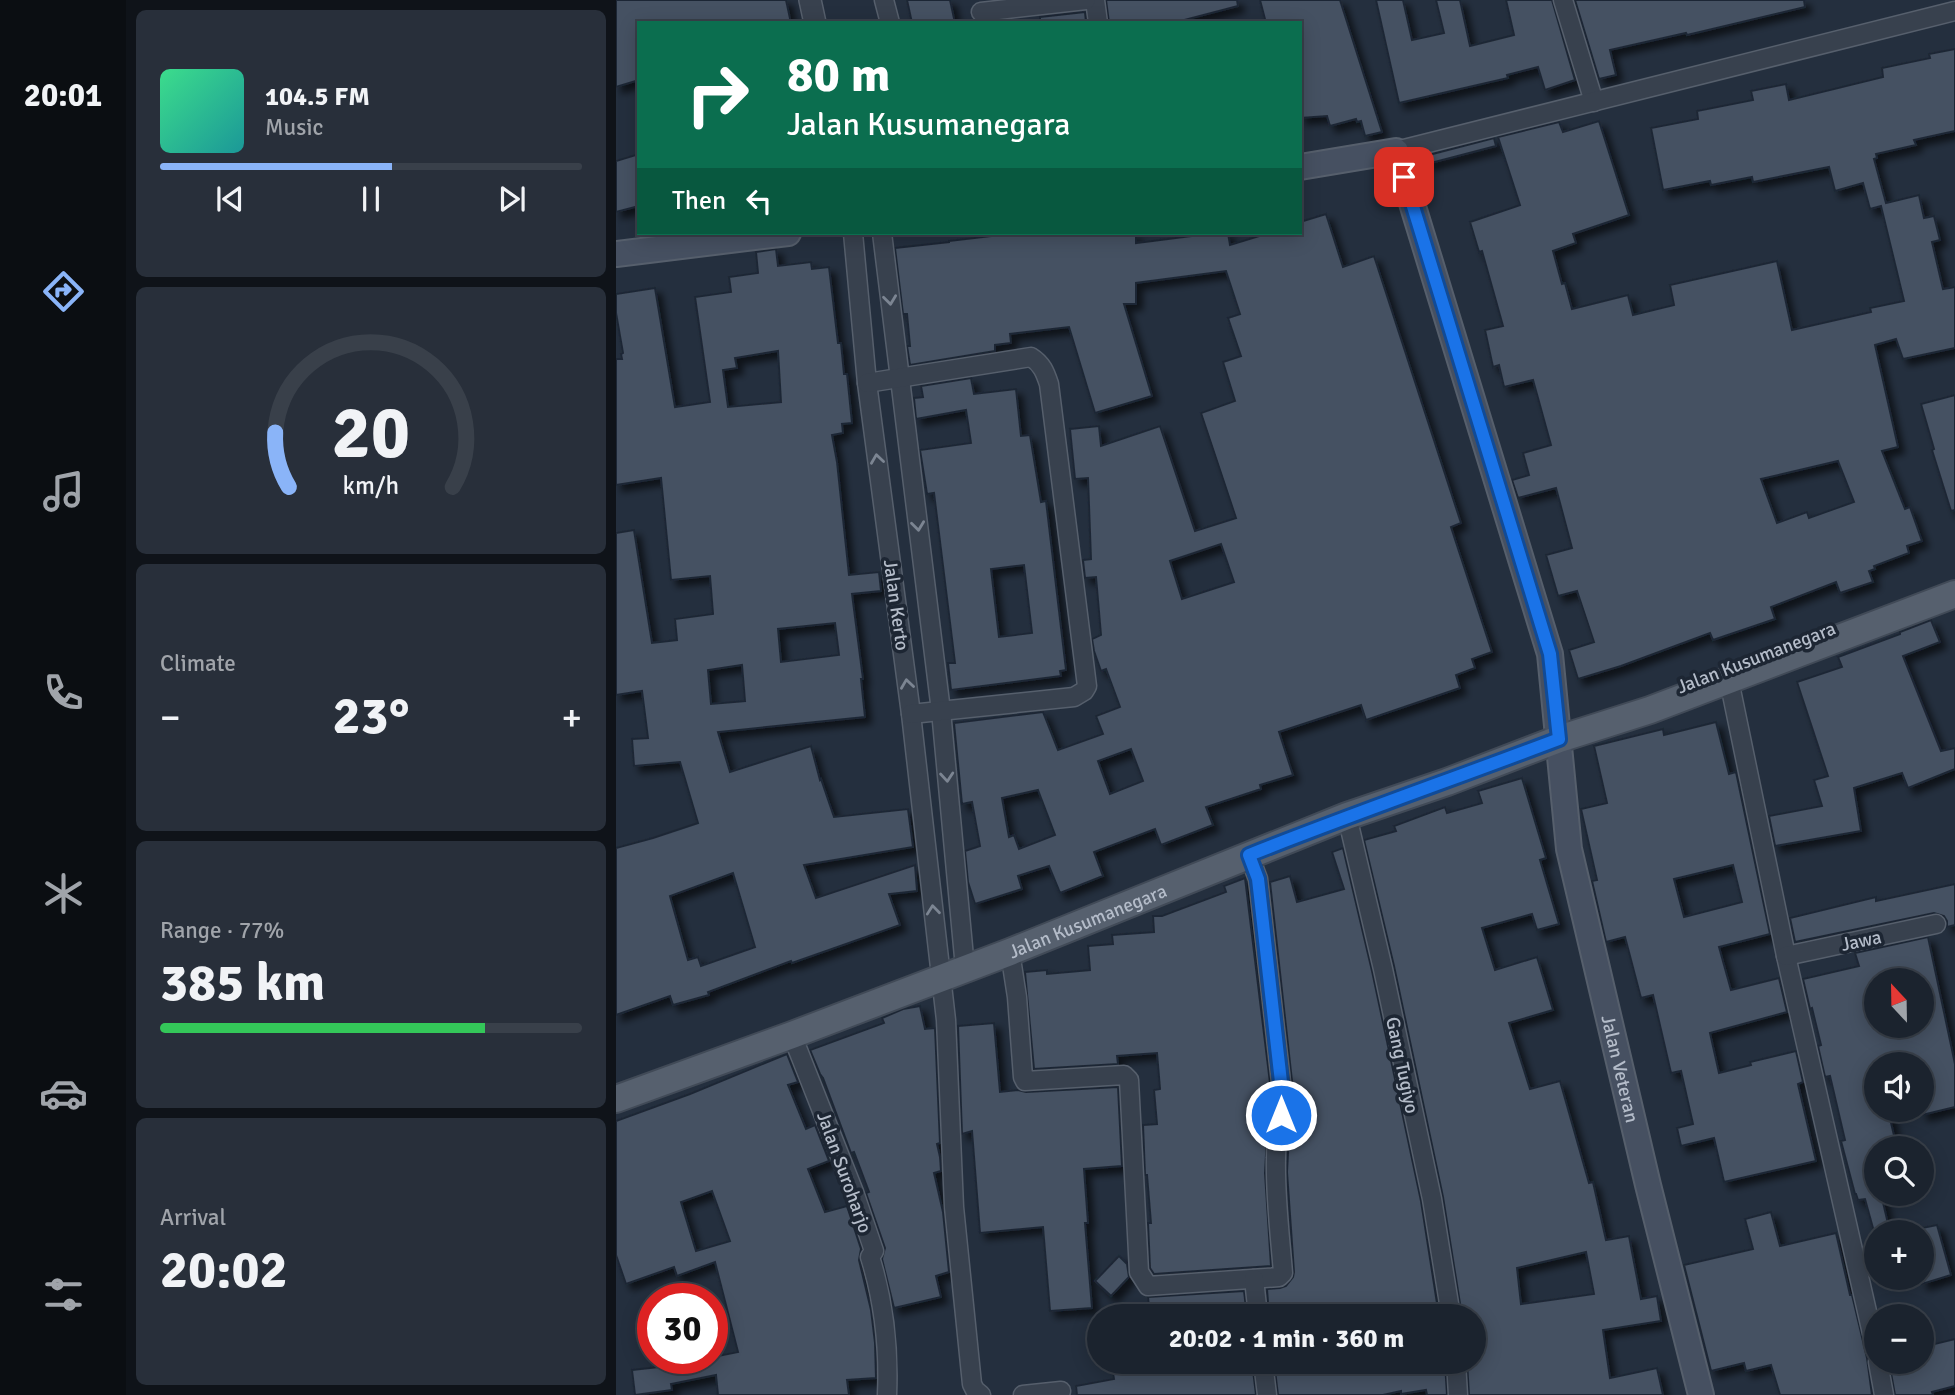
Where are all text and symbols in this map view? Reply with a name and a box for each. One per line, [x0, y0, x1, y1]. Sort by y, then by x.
text: 80 m [787, 45, 890, 105]
icon: right [672, 49, 763, 140]
text: 20:01 [24, 76, 102, 115]
text: 104.5 FM [265, 81, 370, 113]
text: Jalan Kusumanegara [787, 105, 1070, 144]
text: Music [265, 113, 323, 142]
pin [1374, 147, 1434, 207]
icon: arrive [1385, 158, 1423, 196]
icon: previous [211, 180, 249, 218]
icon: pause [352, 180, 390, 218]
icon: next [493, 180, 531, 218]
icon: left [740, 182, 778, 220]
text: Then [672, 185, 726, 217]
icon: directions [39, 267, 88, 316]
one-way arrow [883, 295, 898, 306]
text: 20 [332, 389, 410, 478]
one-way arrow [870, 453, 885, 465]
icon: music [39, 467, 88, 516]
text: km/h [343, 469, 399, 500]
one-way arrow [911, 520, 926, 532]
street label: Jalan Kerto [878, 558, 914, 652]
street label: Jalan Kusumanegara [1673, 617, 1839, 699]
text: Climate [160, 649, 236, 678]
icon: phone [39, 668, 88, 717]
one-way arrow [900, 678, 915, 690]
text: 23° [333, 684, 409, 748]
text: − [160, 694, 181, 741]
text: + [561, 694, 582, 741]
one-way arrow [939, 771, 954, 782]
icon: climate [39, 869, 88, 918]
street label: Jalan Kusumanegara [1005, 879, 1170, 964]
one-way arrow [926, 904, 941, 915]
text: Range · 77% [160, 916, 284, 945]
street label: Jawa [1839, 925, 1884, 957]
text: 385 km [160, 951, 325, 1015]
north arrow [1864, 968, 1934, 1038]
map controls [1864, 968, 1934, 1374]
street label: Jalan Veteran [1595, 1013, 1644, 1125]
street label: Gang Tugiyo [1380, 1015, 1424, 1116]
button: sound [1864, 1052, 1934, 1122]
icon: car [39, 1069, 88, 1118]
position arrow [1244, 1078, 1318, 1152]
street label: Jalan Suroharjo [811, 1108, 877, 1236]
button: search [1864, 1136, 1934, 1206]
text: Arrival [160, 1203, 226, 1232]
button: + [1864, 1220, 1934, 1290]
text: 20:02 [160, 1238, 288, 1302]
icon: filters [39, 1270, 88, 1319]
speed limit sign: 30 [637, 1283, 728, 1374]
button: − [1864, 1304, 1934, 1374]
text: 20:02 · 1 min · 360 m [1169, 1323, 1404, 1355]

